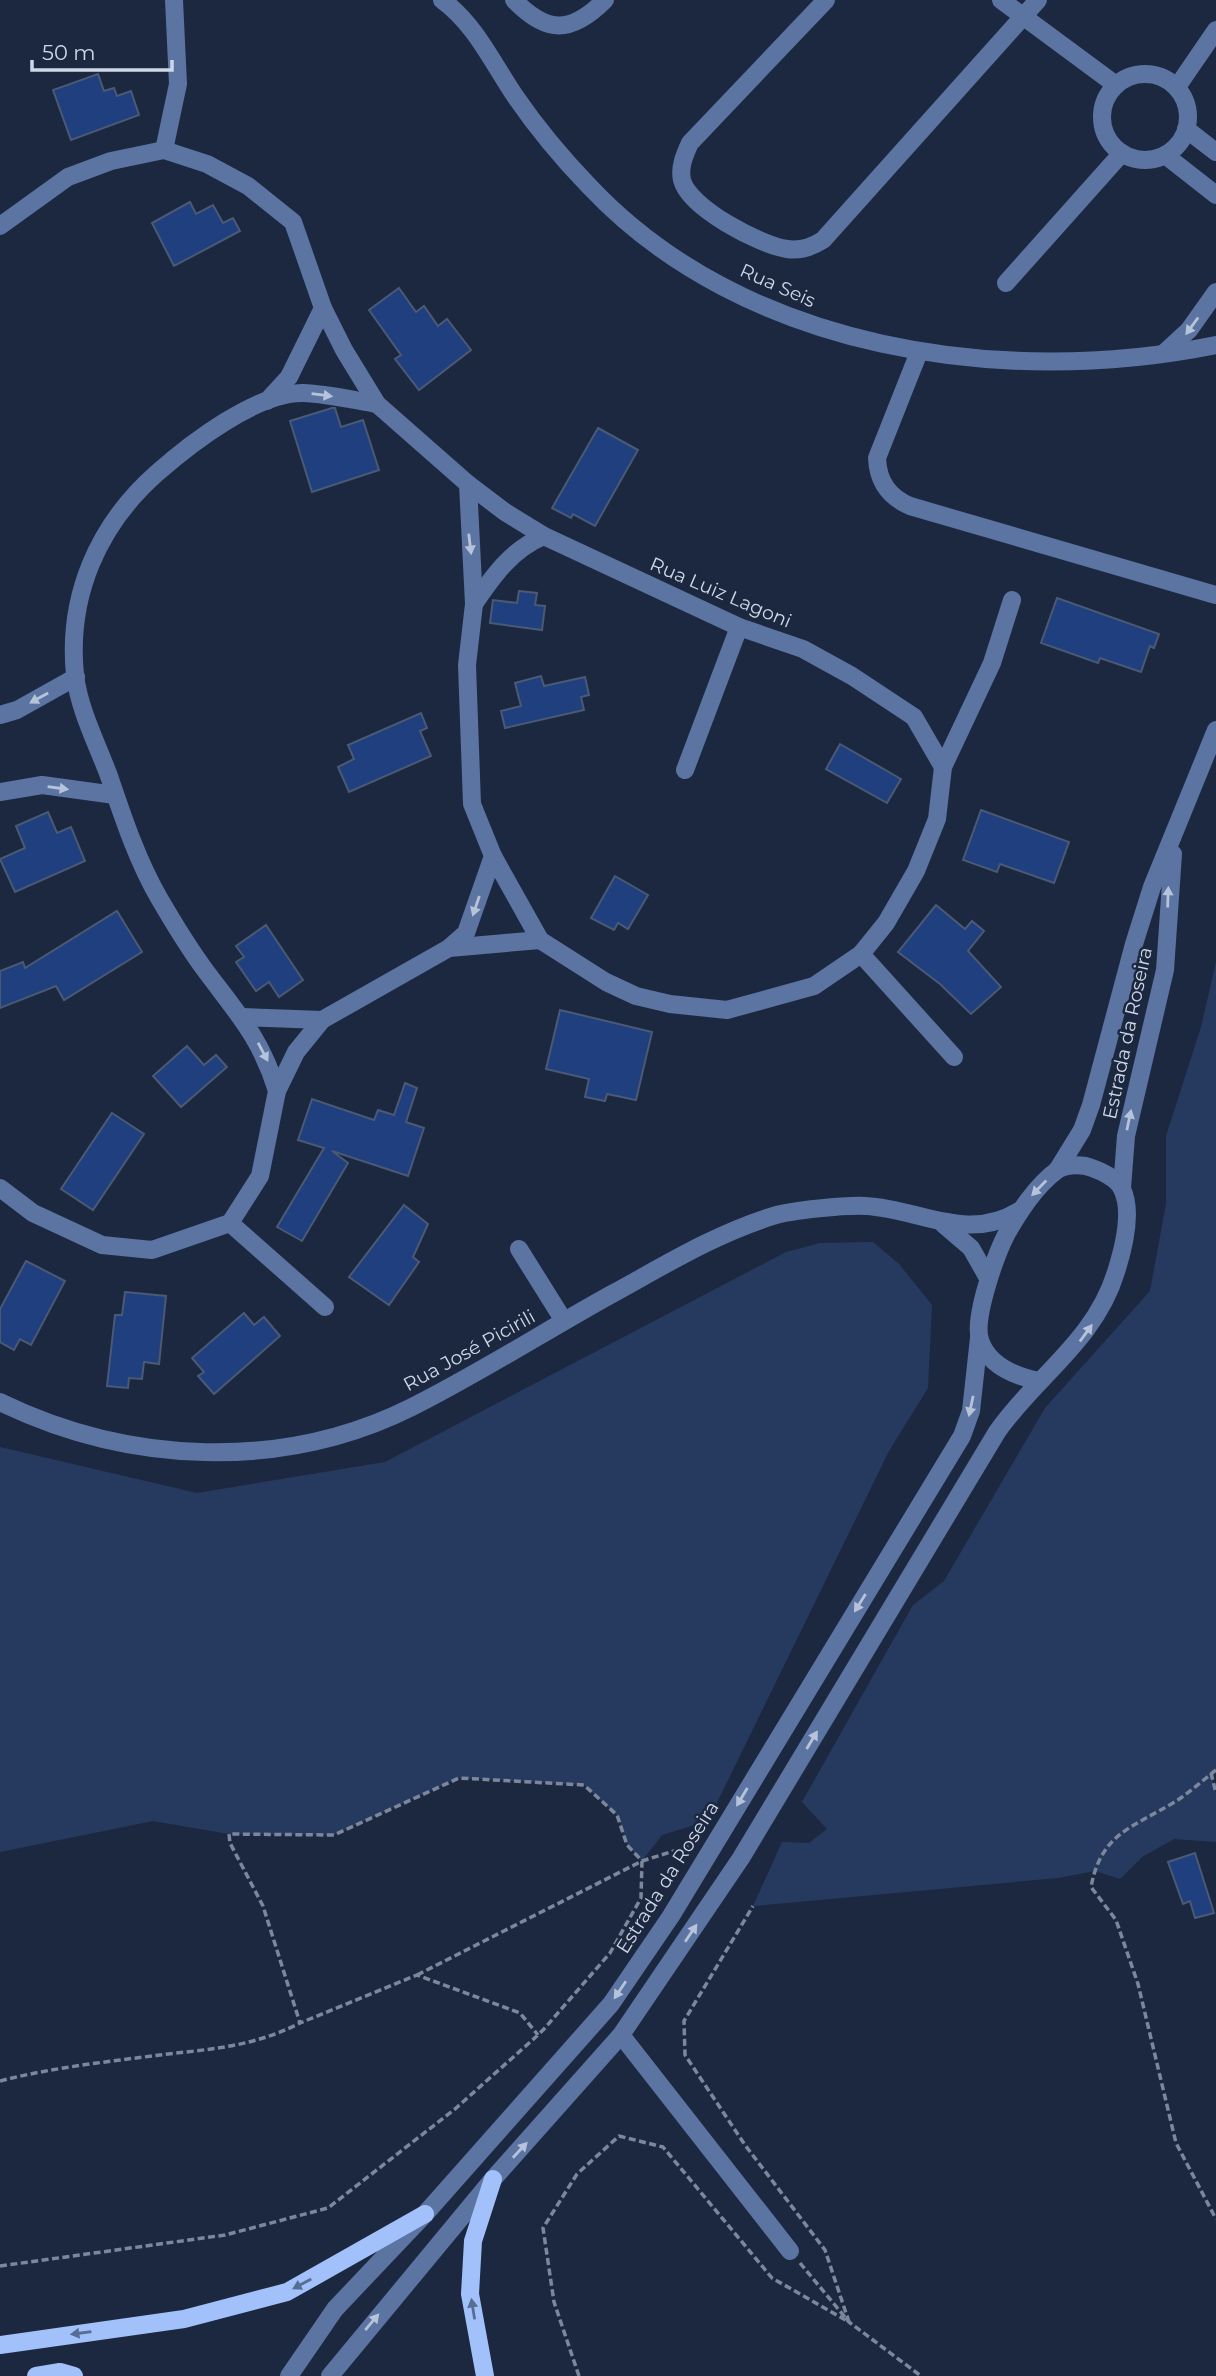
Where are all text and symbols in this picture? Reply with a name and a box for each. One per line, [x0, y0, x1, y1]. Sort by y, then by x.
scale bar [32, 28, 172, 72]
text: 50 m [42, 40, 96, 65]
street label: Rua Seis [736, 259, 819, 312]
one-way arrow [1185, 317, 1199, 335]
one-way arrow [311, 390, 333, 401]
one-way arrow [465, 533, 476, 555]
street label: Rua Luiz Lagoni [647, 552, 795, 633]
one-way arrow [29, 692, 48, 704]
one-way arrow [47, 782, 69, 793]
one-way arrow [1163, 886, 1174, 908]
one-way arrow [471, 895, 481, 916]
street label: Estrada da Roseira [1098, 945, 1157, 1121]
one-way arrow [256, 1043, 268, 1063]
one-way arrow [1124, 1109, 1135, 1131]
one-way arrow [1032, 1179, 1048, 1196]
street label: Rua José Picirili [399, 1305, 539, 1396]
one-way arrow [1078, 1324, 1092, 1342]
one-way arrow [966, 1395, 977, 1417]
one-way arrow [853, 1593, 866, 1612]
one-way arrow [806, 1731, 818, 1750]
one-way arrow [735, 1788, 748, 1807]
street label: Estrada da Roseira [611, 1797, 724, 1958]
one-way arrow [684, 1924, 698, 1942]
one-way arrow [613, 1981, 627, 1999]
one-way arrow [512, 2142, 528, 2159]
one-way arrow [292, 2278, 312, 2289]
one-way arrow [467, 2298, 478, 2320]
one-way arrow [364, 2314, 379, 2331]
one-way arrow [70, 2328, 92, 2339]

